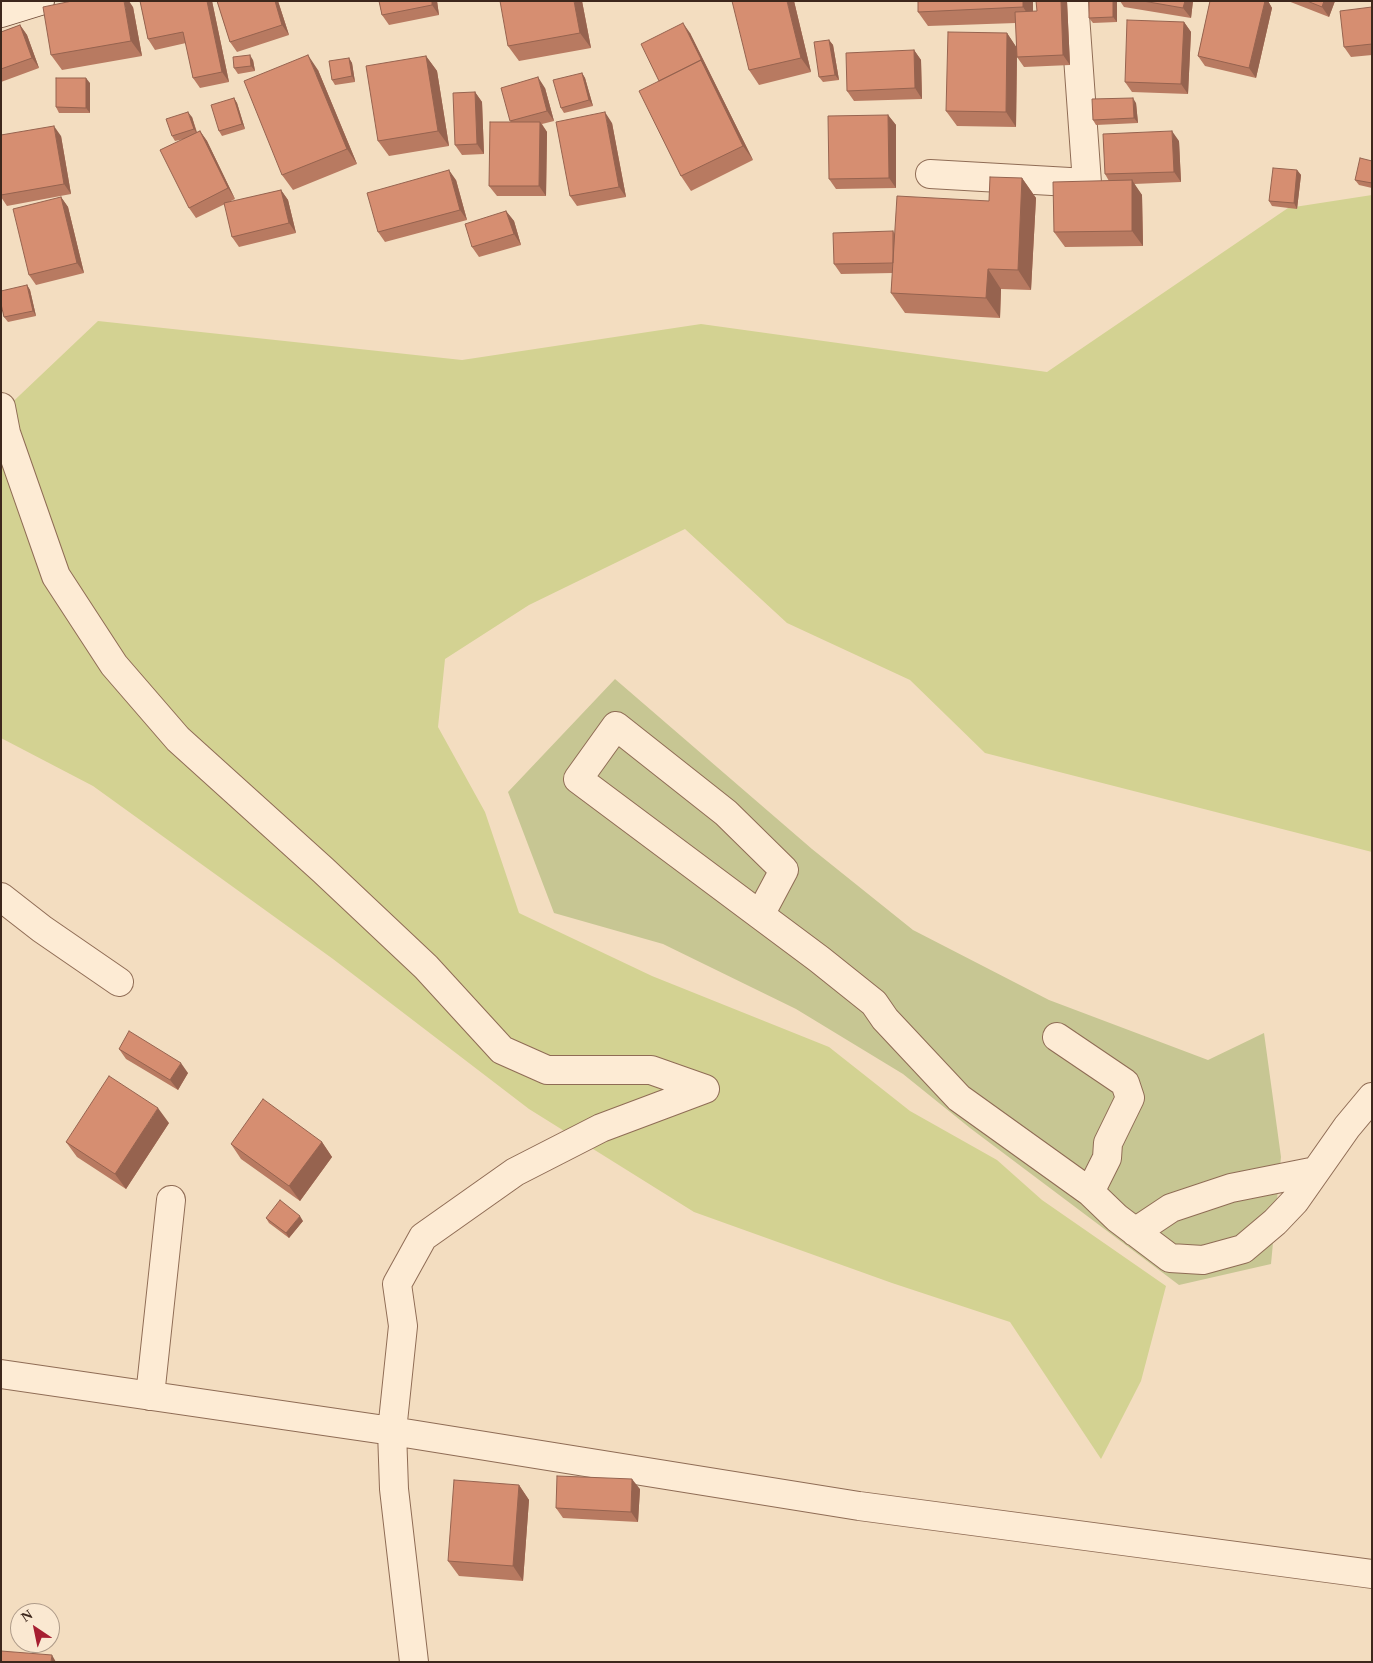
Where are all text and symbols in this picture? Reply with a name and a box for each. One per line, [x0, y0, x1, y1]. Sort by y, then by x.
north arrow [10, 1603, 60, 1653]
text: N [19, 1607, 35, 1625]

